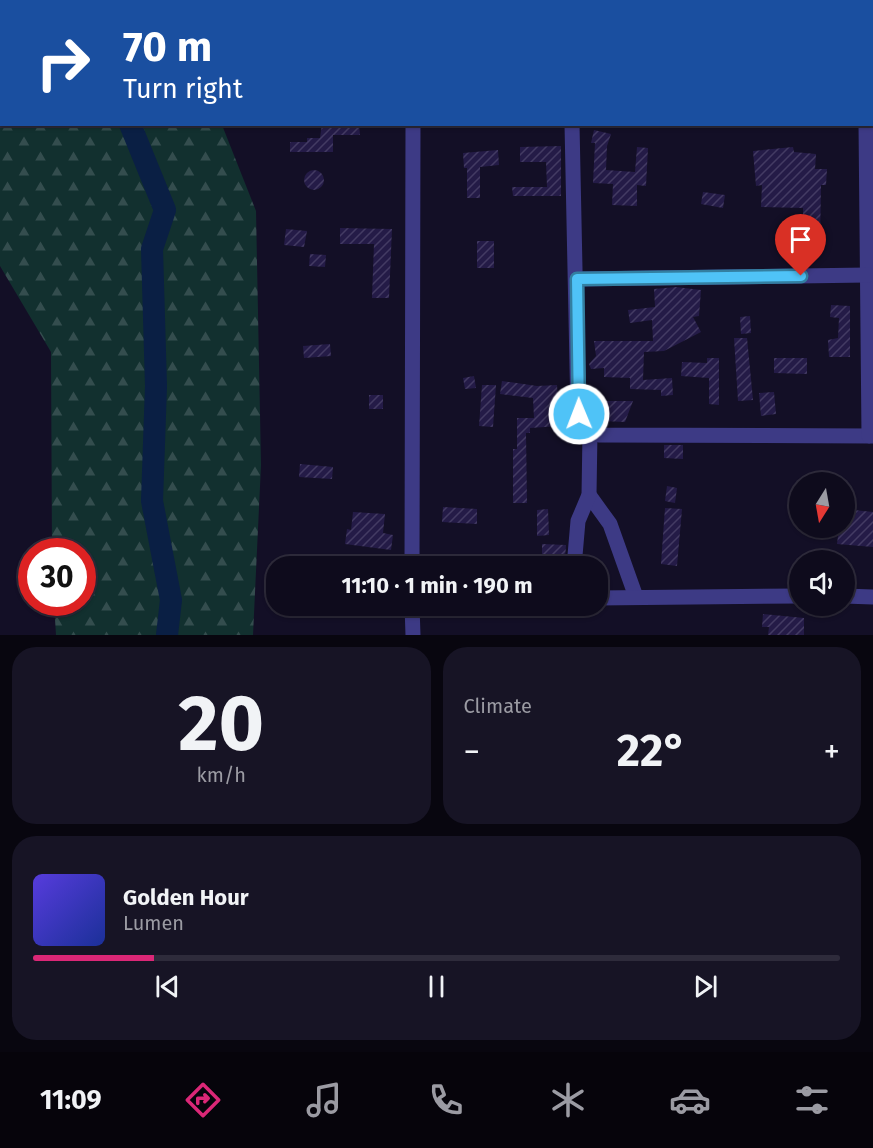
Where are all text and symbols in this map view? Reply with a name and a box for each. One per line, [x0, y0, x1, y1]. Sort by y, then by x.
text: 70 m [123, 22, 212, 72]
icon: right [24, 24, 102, 102]
text: Turn right [123, 73, 243, 105]
pin [775, 214, 826, 276]
icon: arrive [784, 223, 817, 256]
position arrow [547, 382, 611, 446]
north arrow [789, 472, 855, 538]
map controls [789, 472, 855, 616]
speed limit sign: 30 [18, 538, 96, 616]
button: sound [789, 550, 855, 616]
text: 11:10 · 1 min · 190 m [341, 572, 533, 599]
text: 20 [178, 677, 264, 771]
text: Climate [464, 694, 532, 718]
text: 22° [617, 724, 687, 778]
text: − [464, 732, 480, 772]
text: + [824, 732, 840, 772]
text: km/h [197, 763, 246, 787]
text: Golden Hour [123, 884, 249, 911]
text: Lumen [123, 911, 184, 935]
icon: previous [151, 970, 184, 1003]
icon: pause [420, 970, 453, 1003]
icon: next [689, 970, 722, 1003]
icon: directions [182, 1079, 224, 1121]
icon: music [303, 1079, 345, 1121]
icon: phone [425, 1079, 467, 1121]
icon: climate [547, 1079, 589, 1121]
icon: car [669, 1079, 711, 1121]
icon: filters [791, 1079, 833, 1121]
text: 11:09 [40, 1084, 102, 1116]

